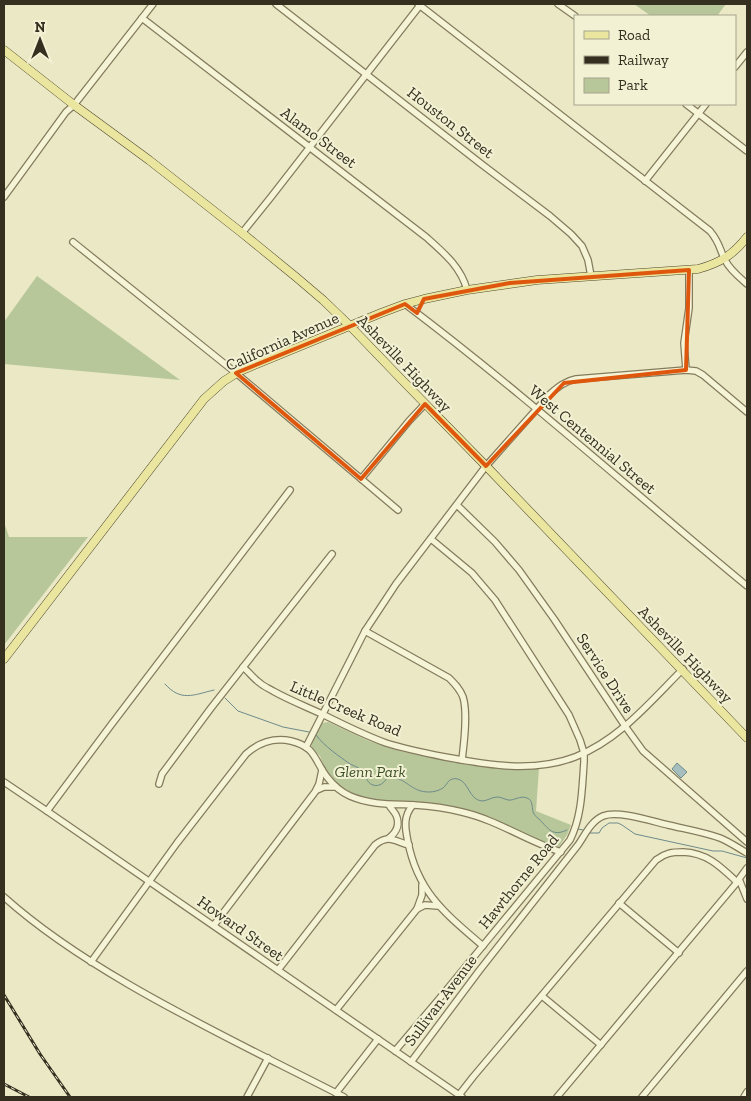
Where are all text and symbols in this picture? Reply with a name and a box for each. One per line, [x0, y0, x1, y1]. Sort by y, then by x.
north arrow [15, 15, 65, 65]
legend [574, 15, 736, 105]
text: N [35, 19, 46, 36]
text: Road [618, 26, 651, 44]
text: Railway [618, 51, 669, 69]
text: Park [618, 76, 648, 94]
street label: Houston Street [403, 83, 498, 162]
street label: Alamo Street [277, 103, 360, 172]
street label: California Avenue [223, 308, 342, 375]
street label: Asheville Highway [353, 311, 456, 416]
street label: West Centennial Street [526, 381, 660, 498]
street label: Asheville Highway [634, 602, 737, 707]
street label: Service Drive [573, 630, 638, 717]
street label: Little Creek Road [287, 676, 404, 741]
park label: Glenn Park [334, 762, 406, 781]
street label: Hawthorne Road [474, 830, 562, 932]
street label: Howard Street [194, 892, 288, 965]
street label: Sullivan Avenue [400, 951, 481, 1050]

